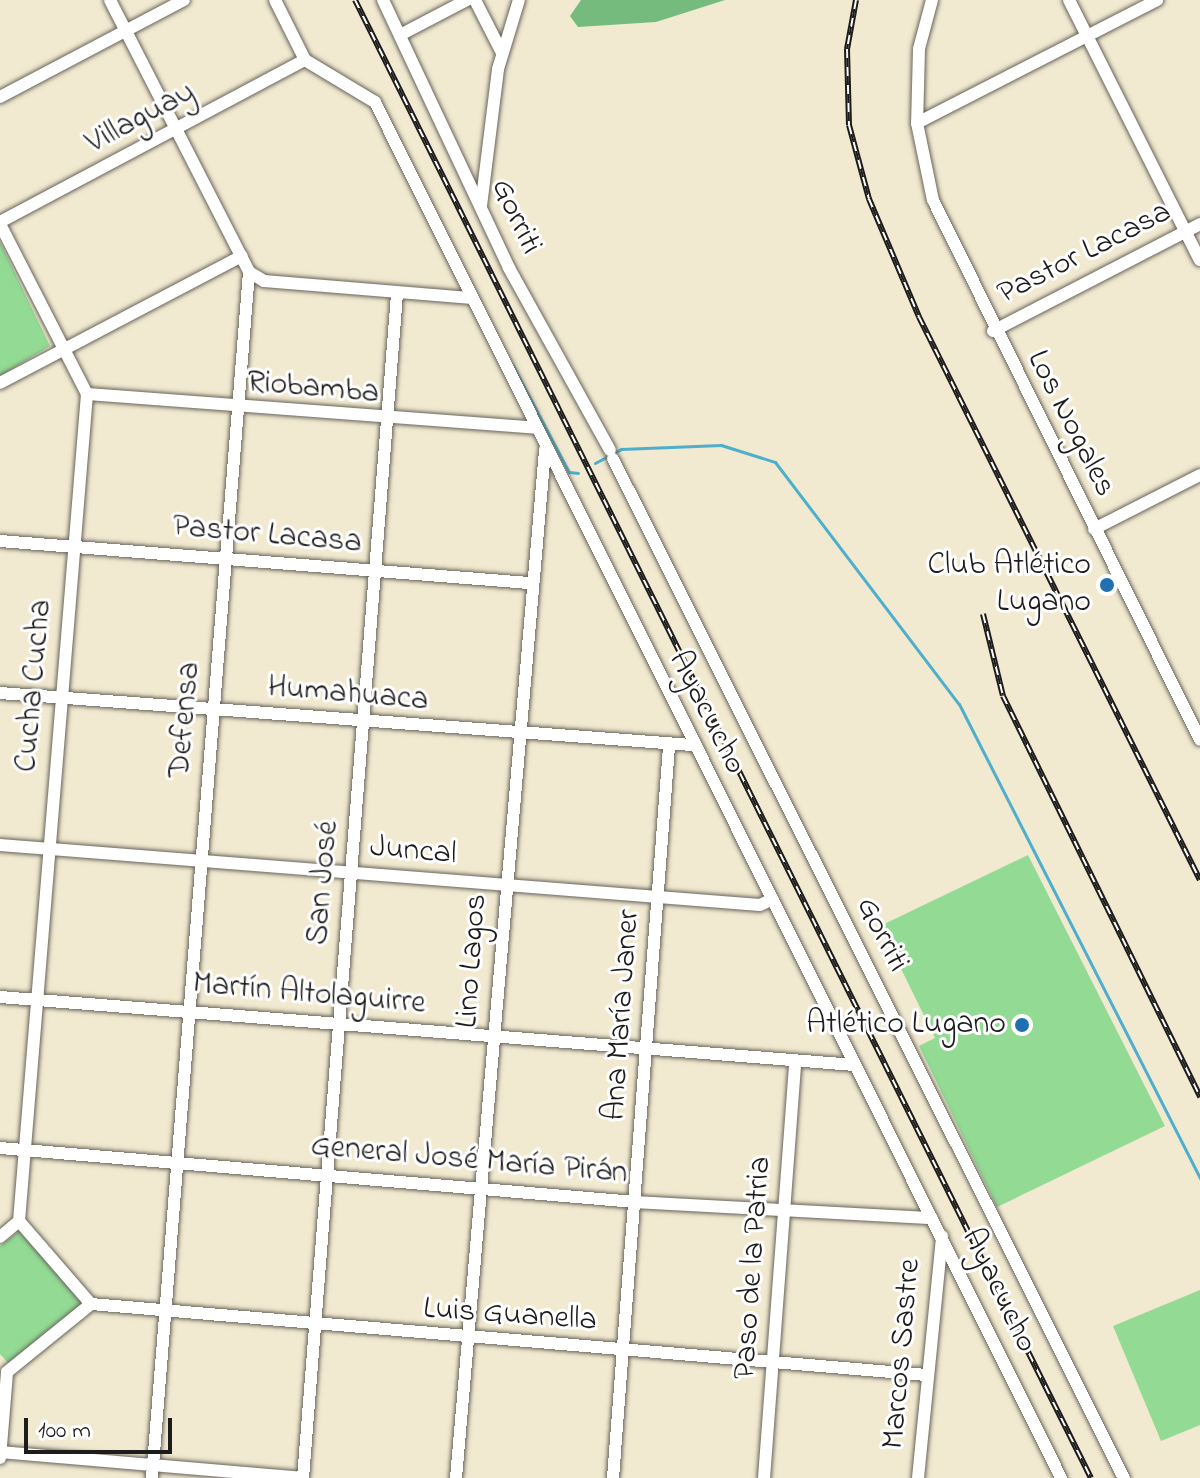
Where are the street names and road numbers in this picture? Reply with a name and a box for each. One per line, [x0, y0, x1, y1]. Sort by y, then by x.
street label: Villaguay [80, 74, 202, 164]
street label: Gorriti [481, 173, 549, 261]
street label: Pastor Lacasa [992, 194, 1178, 314]
street label: Los Nogales [1017, 345, 1123, 503]
street label: Riobamba [245, 364, 381, 414]
street label: Pastor Lacasa [171, 509, 363, 563]
street label: Cucha Cucha [8, 598, 62, 774]
street label: Ayacucho [659, 645, 753, 781]
street label: Defensa [162, 660, 210, 780]
street label: Humahuaca [266, 669, 430, 721]
street label: San José [299, 819, 349, 947]
street label: Juncal [368, 829, 458, 875]
street label: Gorriti [846, 891, 916, 979]
street label: Lino Lagos [449, 893, 497, 1029]
street label: Ana María Janer [596, 908, 650, 1122]
street label: Martín Altolaguirre [191, 966, 427, 1024]
street label: General José María Pirán [309, 1128, 629, 1194]
street label: Paso de la Patria [727, 1155, 781, 1381]
street label: Ayacucho [952, 1223, 1044, 1359]
street label: Marcos Sastre [876, 1257, 930, 1451]
street label: Luis Guanella [422, 1291, 598, 1341]

